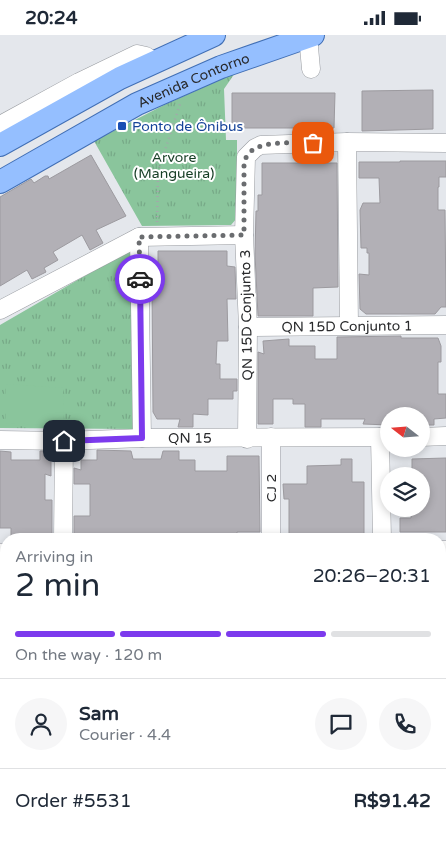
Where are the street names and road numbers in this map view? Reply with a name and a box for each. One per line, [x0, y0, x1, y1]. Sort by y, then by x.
street label: Avenida Contorno [135, 50, 252, 112]
street label: QN 15D Conjunto 3 [237, 249, 256, 381]
street label: QN 15D Conjunto 1 [281, 317, 413, 336]
street label: QN 15 [168, 430, 212, 447]
street label: CJ 2 [263, 474, 280, 502]

